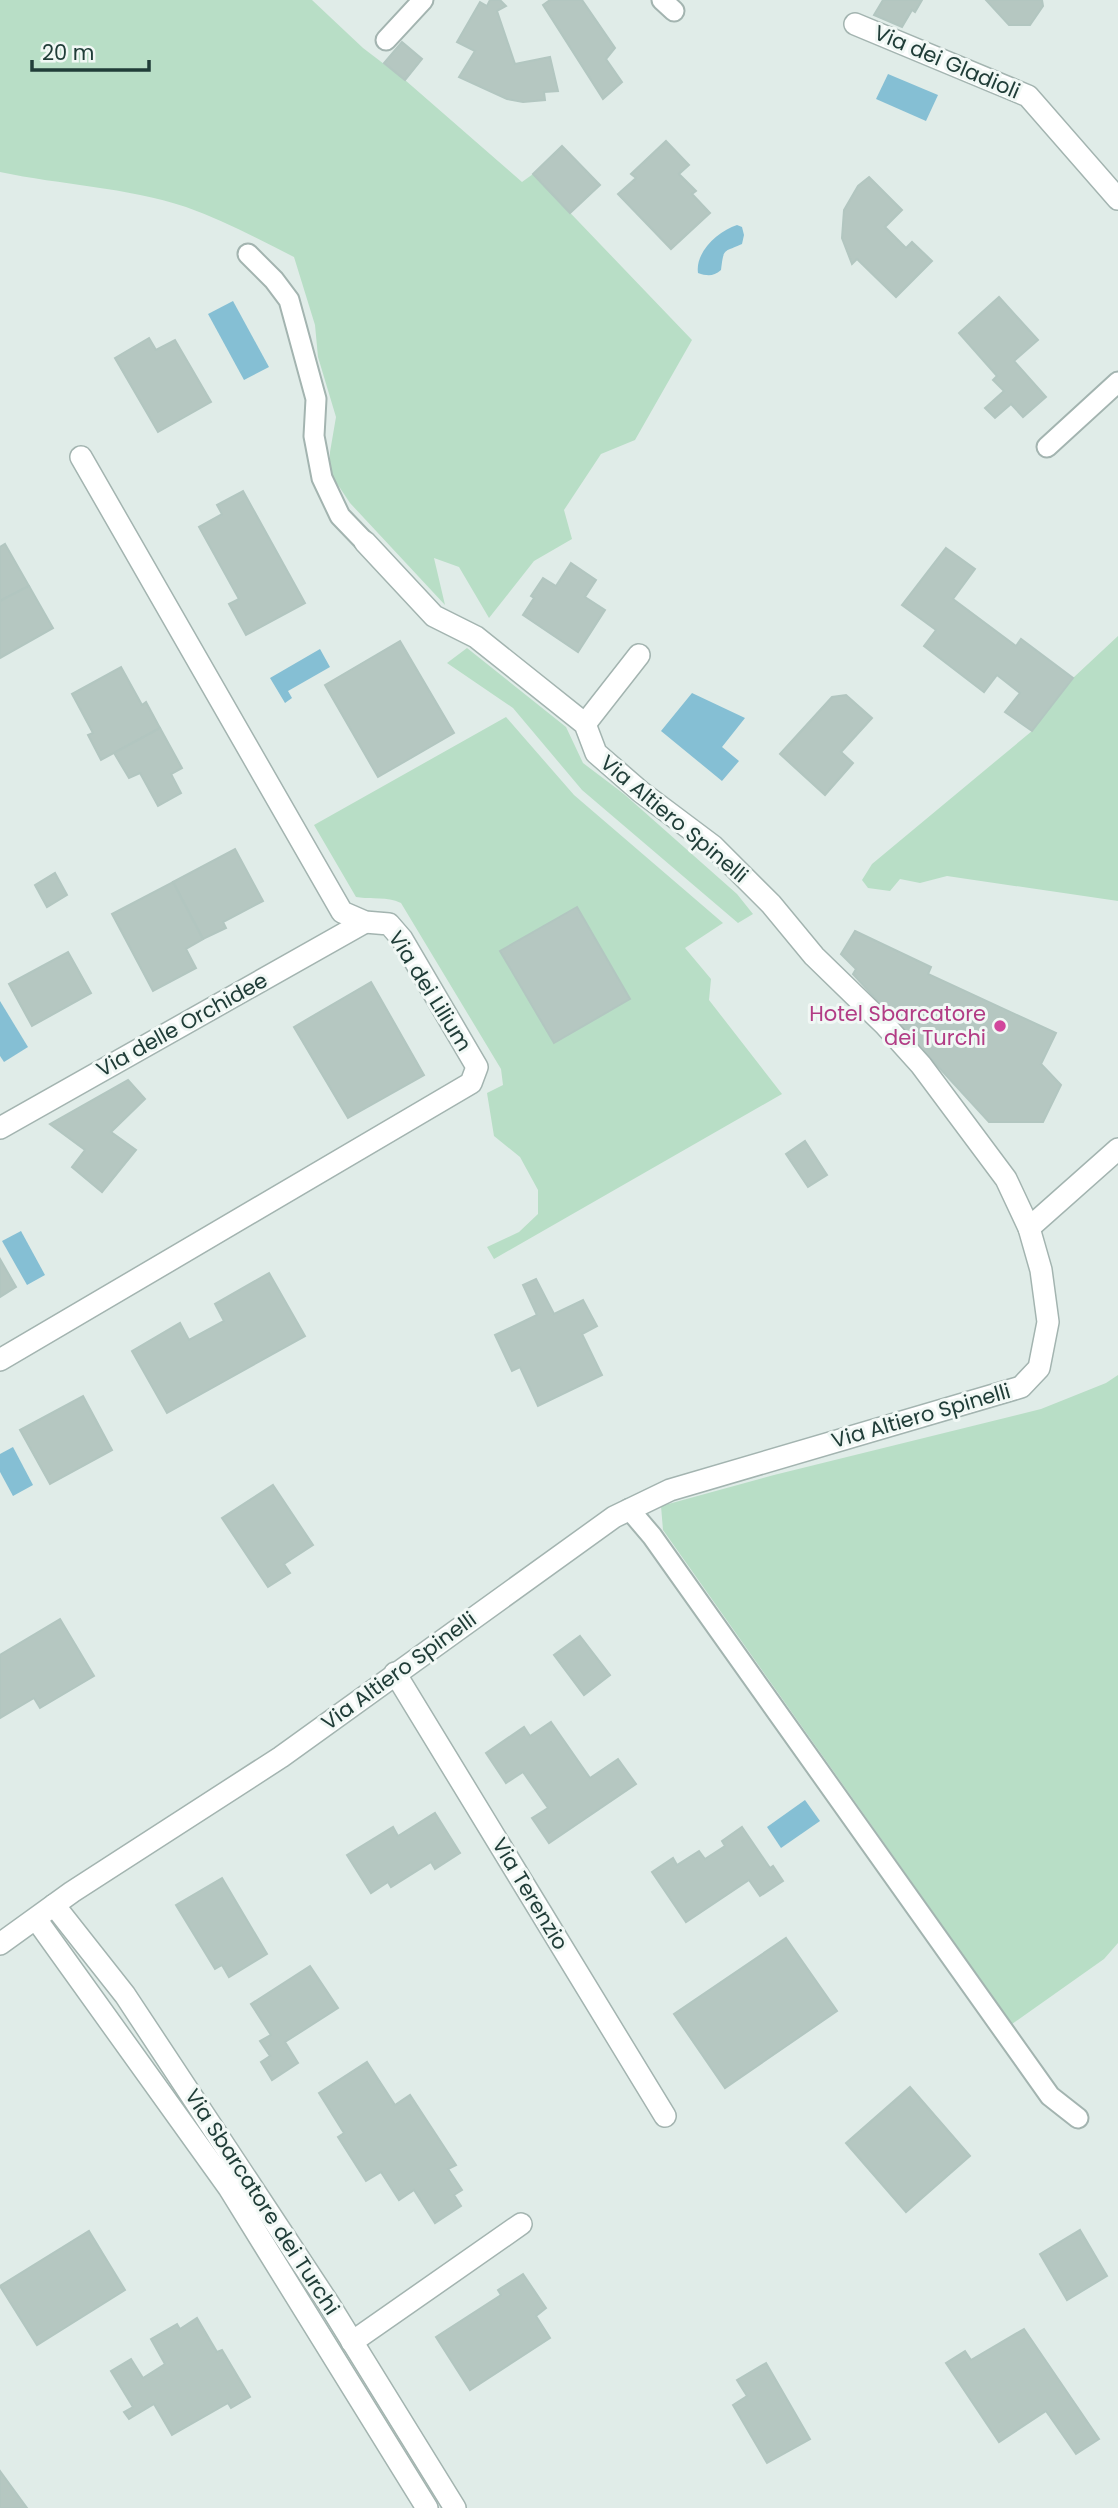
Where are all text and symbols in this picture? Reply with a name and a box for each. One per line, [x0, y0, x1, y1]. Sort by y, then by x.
street label: Via dei Gladioli [870, 18, 1025, 105]
scale bar [32, 28, 149, 72]
text: 20 m [42, 38, 95, 67]
street label: Via Altiero Spinelli [594, 748, 754, 889]
street label: Via dei Lilium [382, 925, 479, 1056]
street label: Via delle Orchidee [91, 966, 272, 1084]
place label: Hotel Sbarcatore dei Turchi [809, 999, 986, 1052]
marker: Hotel Sbarcatore dei Turchi [992, 1018, 1008, 1034]
street label: Via Altiero Spinelli [828, 1376, 1014, 1455]
street label: Via Altiero Spinelli [315, 1605, 482, 1737]
street label: Via Terenzio [486, 1832, 575, 1955]
street label: Via Sbarcatore dei Turchi [178, 2083, 347, 2320]

